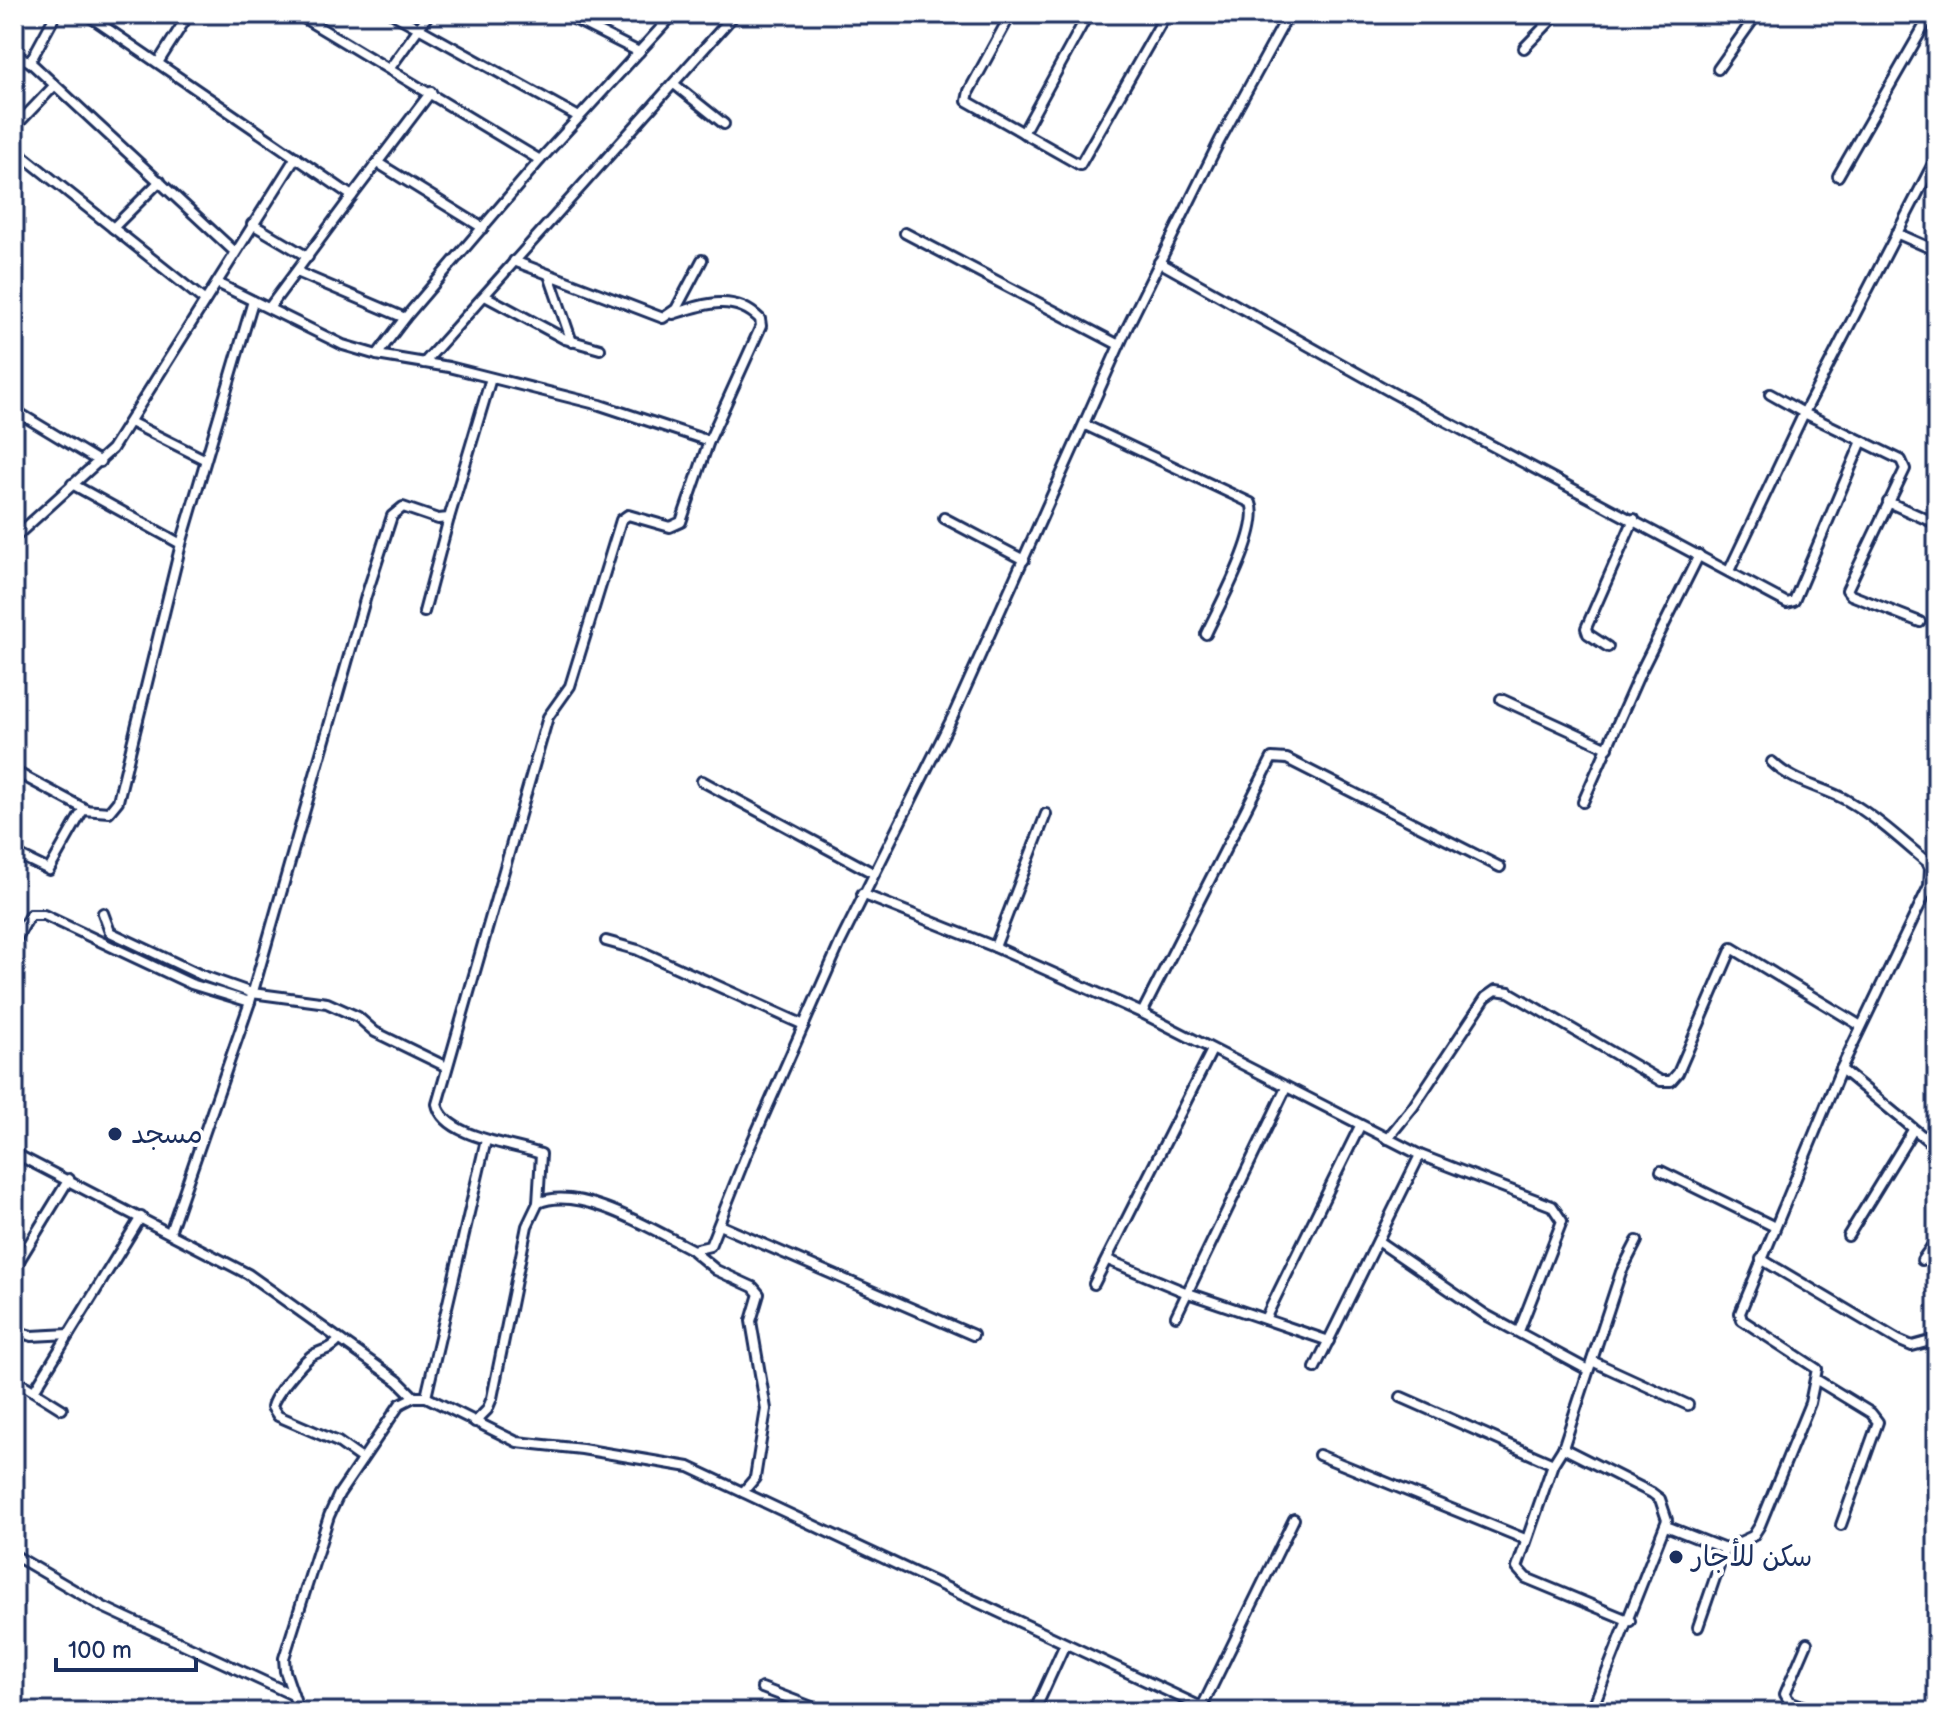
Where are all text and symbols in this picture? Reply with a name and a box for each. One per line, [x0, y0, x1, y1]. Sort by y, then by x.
place label: مسجد [131, 1118, 203, 1151]
marker: مسجد [106, 1125, 124, 1143]
place label: سكن للأجار [1690, 1538, 1812, 1574]
marker: سكن للأجار [1667, 1548, 1685, 1566]
scale bar [56, 1622, 196, 1672]
text: 100 m [68, 1636, 132, 1665]

